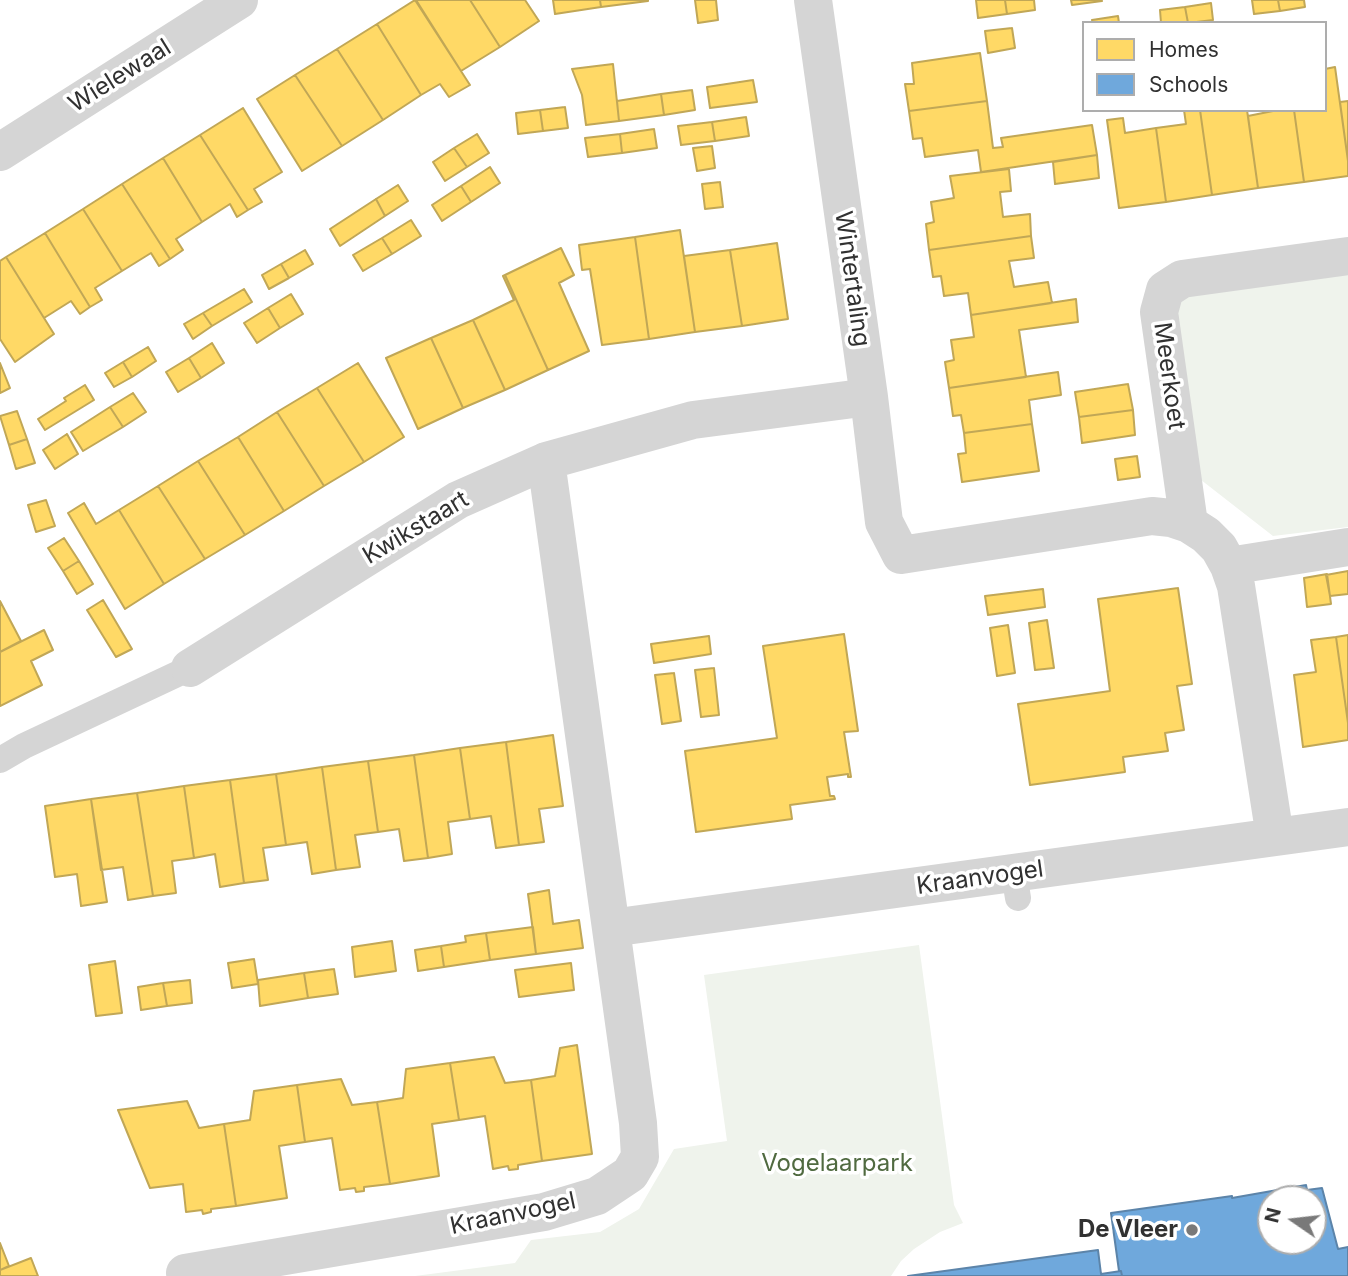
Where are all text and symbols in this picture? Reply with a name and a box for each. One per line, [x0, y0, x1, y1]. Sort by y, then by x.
legend [1082, 21, 1327, 112]
street label: Wielewaal [64, 33, 176, 119]
text: Homes [1149, 37, 1219, 62]
text: Schools [1149, 72, 1228, 97]
street label: Wintertaling [828, 209, 876, 349]
street label: Meerkoet [1147, 321, 1191, 431]
street label: Kwikstaart [358, 485, 474, 571]
street label: Kraanvogel [915, 855, 1045, 901]
park label: Vogelaarpark [761, 1150, 913, 1178]
north arrow [1257, 1185, 1327, 1255]
street label: Kraanvogel [447, 1187, 579, 1241]
text: N [1260, 1205, 1286, 1225]
place label: De Vleer [1078, 1216, 1178, 1244]
marker: De Vleer [1184, 1222, 1200, 1238]

